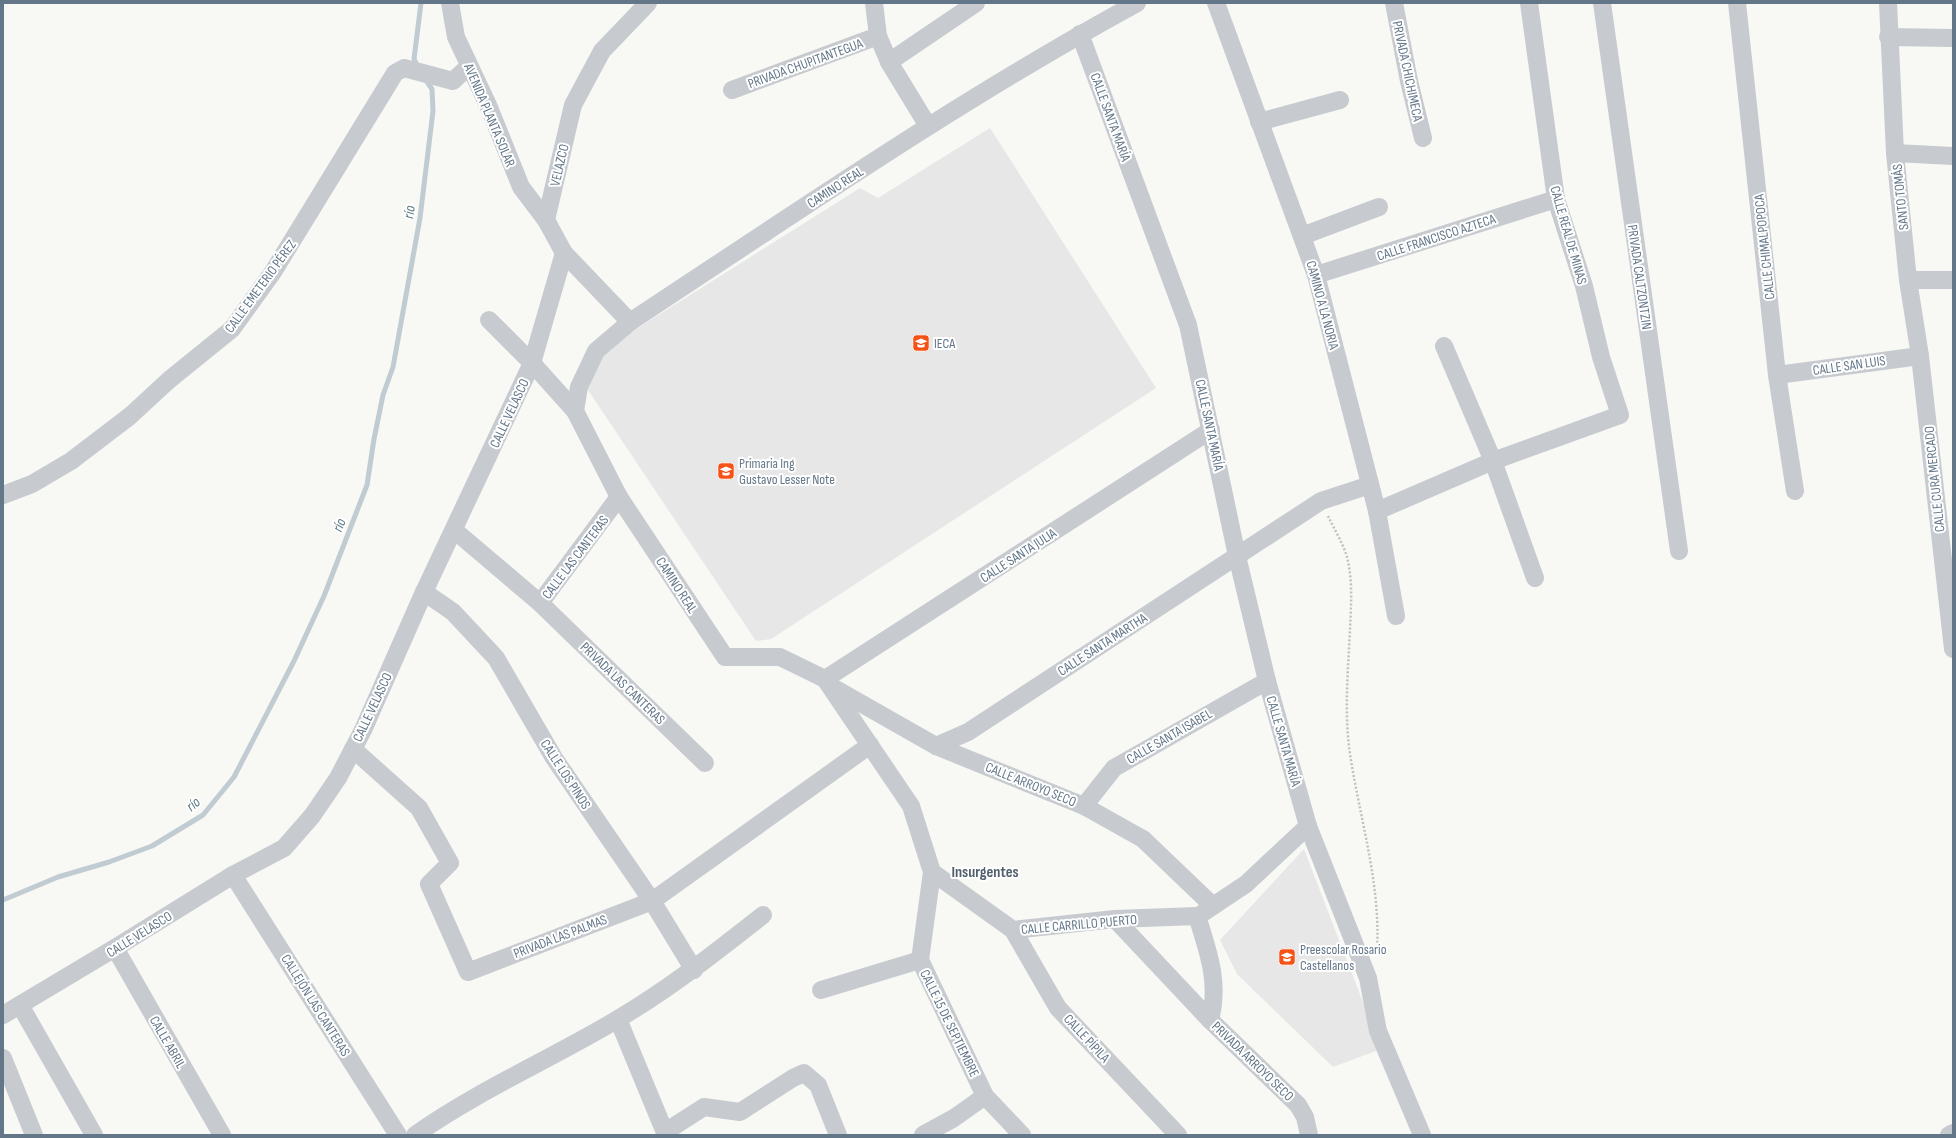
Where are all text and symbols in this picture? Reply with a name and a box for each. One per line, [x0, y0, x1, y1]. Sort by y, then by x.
street label: PRIVADA CHICHIMECA [1389, 19, 1427, 124]
street label: PRIVADA CHUPITANTEGUA [745, 34, 866, 92]
street label: AVENIDA PLANTA SOLAR [460, 60, 519, 170]
street label: CALLE SANTA MARÍA [1087, 70, 1135, 165]
street label: VELAZCO [546, 142, 573, 188]
street label: CAMINO REAL [804, 163, 867, 212]
street label: SANTO TOMÁS [1889, 163, 1912, 231]
street label: CALLE REAL DE MINAS [1546, 184, 1591, 286]
street label: CALLE CHIMALPOPOCA [1750, 192, 1778, 300]
water label: río [399, 204, 420, 220]
street label: CALLE FRANCISCO AZTECA [1375, 210, 1499, 265]
street label: PRIVADA CALTZONTZIN [1624, 223, 1655, 331]
street label: CALLE EMETERIO PÉREZ [221, 236, 300, 336]
street label: CAMINO A LA NORIA [1302, 259, 1343, 352]
school or university icon: IECA [911, 333, 931, 353]
place label: IECA [934, 335, 956, 352]
street label: CALLE SAN LUIS [1812, 352, 1887, 379]
street label: CALLE VELASCO [486, 376, 533, 450]
street label: CALLE SANTA MARÍA [1192, 378, 1228, 473]
street label: CALLE CURA MERCADO [1920, 425, 1949, 533]
place label: Primaria Ing Gustavo Lesser Note [739, 455, 835, 488]
school or university icon: Primaria Ing Gustavo Lesser Note [716, 461, 736, 481]
street label: CALLE LAS CANTERAS [538, 512, 612, 603]
water label: río [328, 516, 351, 535]
street label: CALLE SANTA JULIA [977, 524, 1060, 586]
street label: CAMINO REAL [652, 554, 701, 617]
street label: CALLE SANTA MARTHA [1054, 609, 1151, 680]
street label: PRIVADA LAS CANTERAS [577, 639, 669, 728]
street label: CALLE VELASCO [349, 670, 396, 744]
street label: CALLE SANTA MARÍA [1263, 694, 1305, 789]
street label: CALLE SANTA ISABEL [1124, 705, 1215, 768]
street label: CALLE LOS PINOS [537, 736, 594, 812]
street label: CALLE ARROYO SECO [983, 759, 1079, 810]
water label: río [182, 793, 204, 816]
district label: Insurgentes [951, 863, 1019, 882]
street label: CALLE VELASCO [103, 908, 175, 961]
street label: PRIVADA LAS PALMAS [511, 911, 609, 962]
street label: CALLE CARRILLO PUERTO [1020, 911, 1138, 938]
place label: Preescolar Rosario Castellanos [1300, 941, 1387, 974]
school or university icon: Preescolar Rosario Castellanos [1277, 947, 1297, 967]
street label: CALLEJÓN LAS CANTERAS [277, 951, 354, 1060]
street label: CALLE 15 DE SEPTIEMBRE [916, 967, 983, 1080]
street label: CALLE PÍPILA [1060, 1011, 1114, 1067]
street label: CALLE ABRIL [146, 1013, 189, 1072]
street label: PRIVADA ARROYO SECO [1208, 1018, 1297, 1105]

